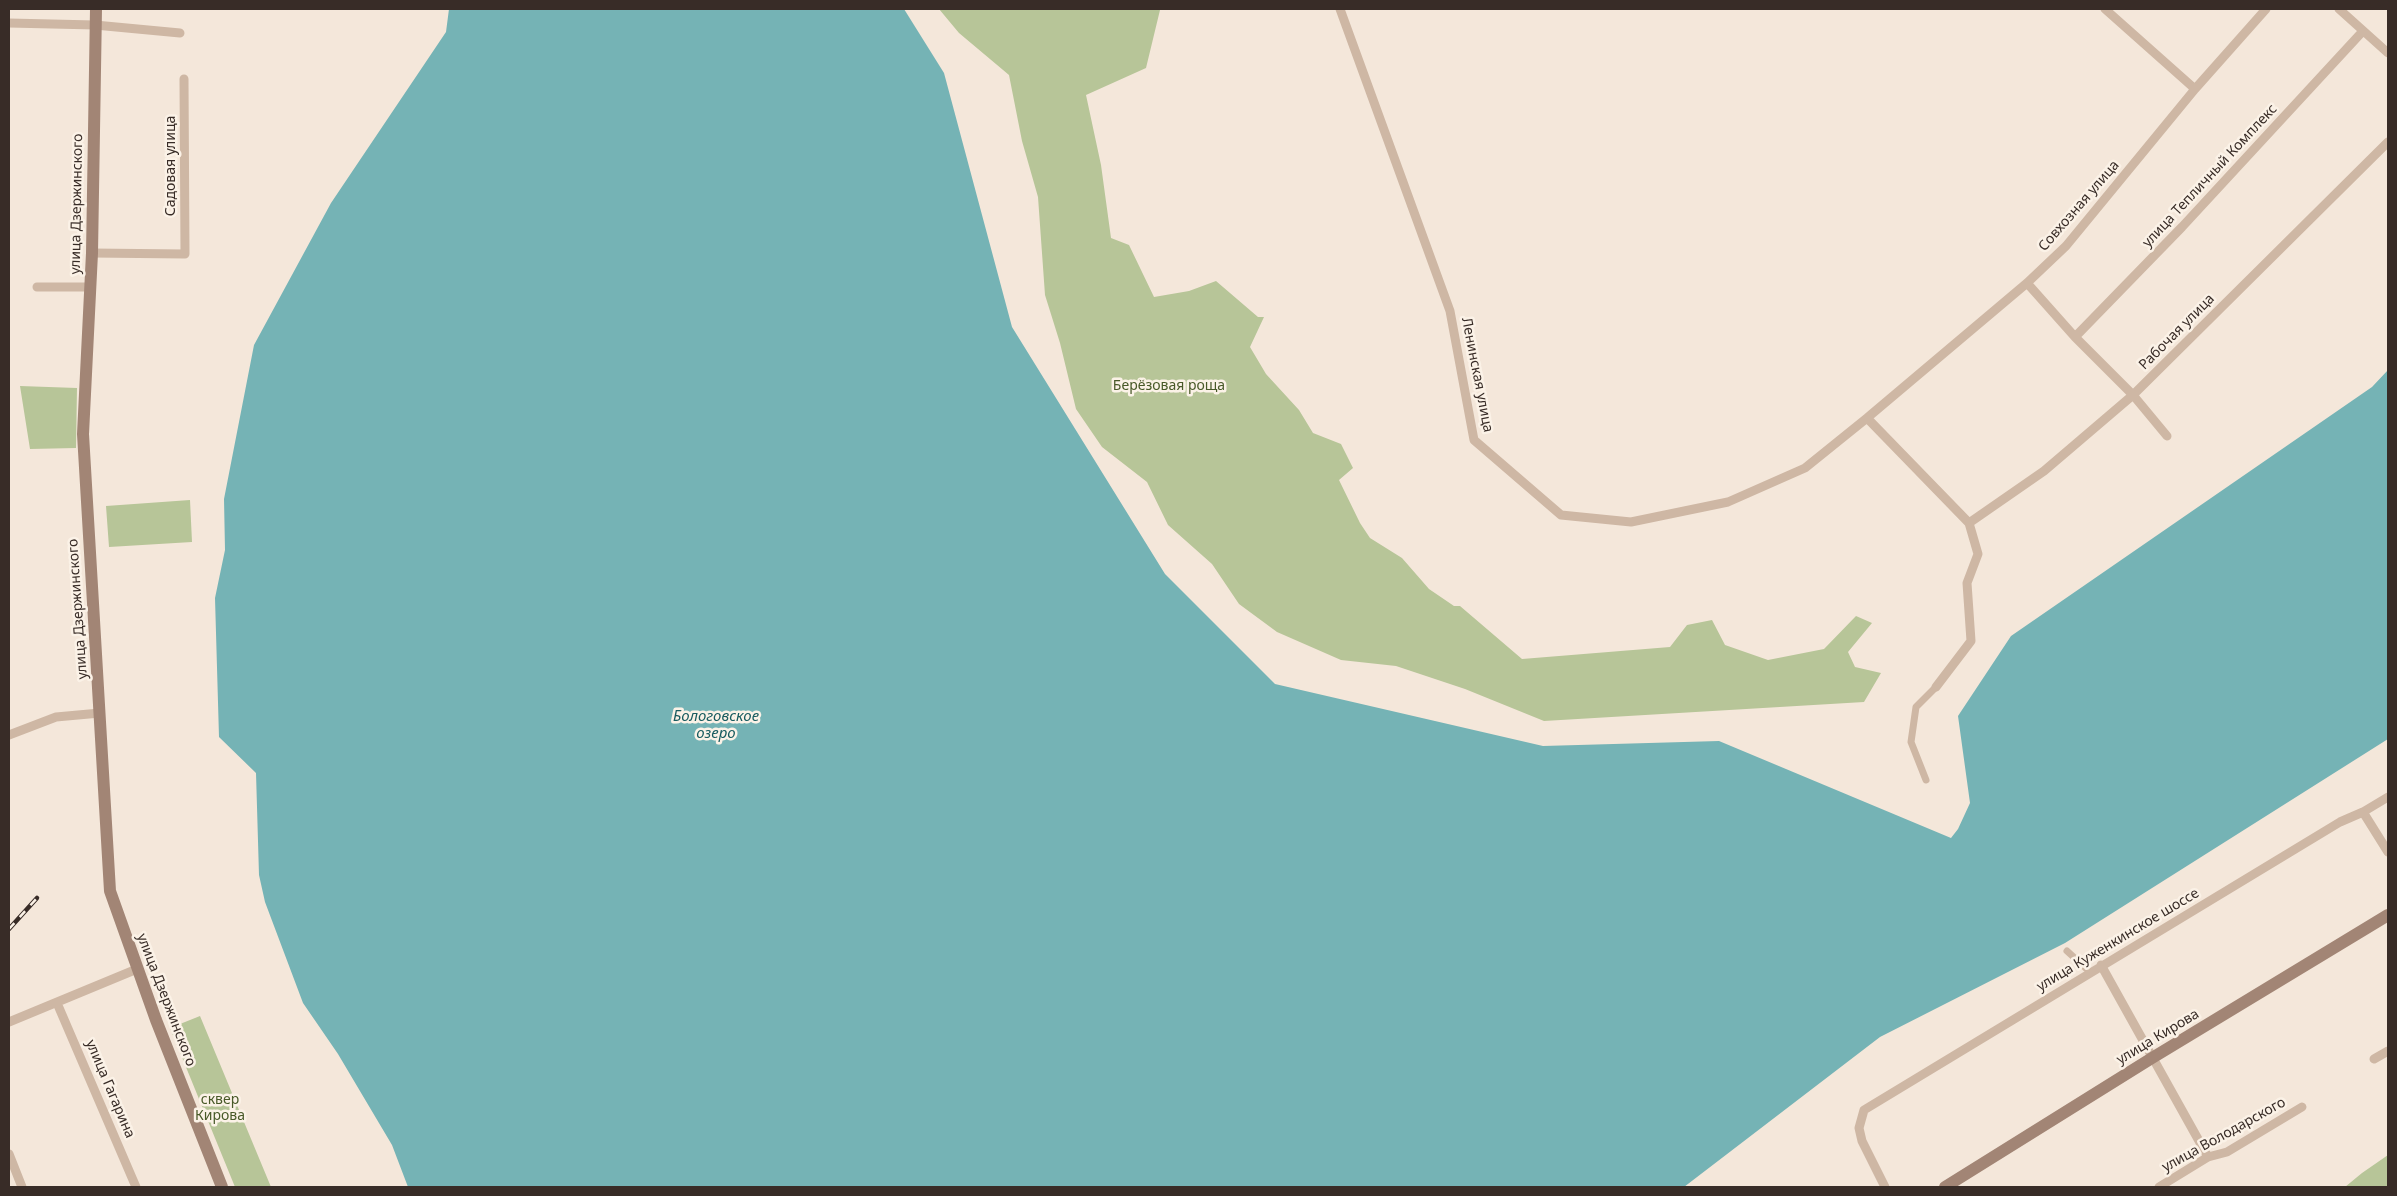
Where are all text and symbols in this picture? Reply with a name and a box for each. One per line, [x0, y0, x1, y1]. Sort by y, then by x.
street label: улица Тепличный Комплекс [2139, 101, 2281, 251]
street label: Садовая улица [163, 116, 179, 216]
street label: улица Дзержинского [67, 133, 87, 275]
street label: Совхозная улица [2035, 157, 2123, 255]
street label: Рабочая улица [2136, 291, 2218, 373]
street label: Ленинская улица [1458, 316, 1496, 434]
park label: Берёзовая роща [1113, 378, 1225, 394]
street label: улица Дзержинского [65, 538, 91, 680]
water label: Бологовское озеро [673, 708, 759, 743]
street label: улица Куженкинское шоссе [2034, 885, 2202, 995]
street label: улица Дзержинского [133, 931, 199, 1069]
street label: улица Кирова [2114, 1006, 2202, 1068]
street label: улица Гагарина [82, 1037, 138, 1141]
park label: сквер Кирова [195, 1092, 245, 1124]
street label: улица Володарского [2159, 1094, 2289, 1176]

